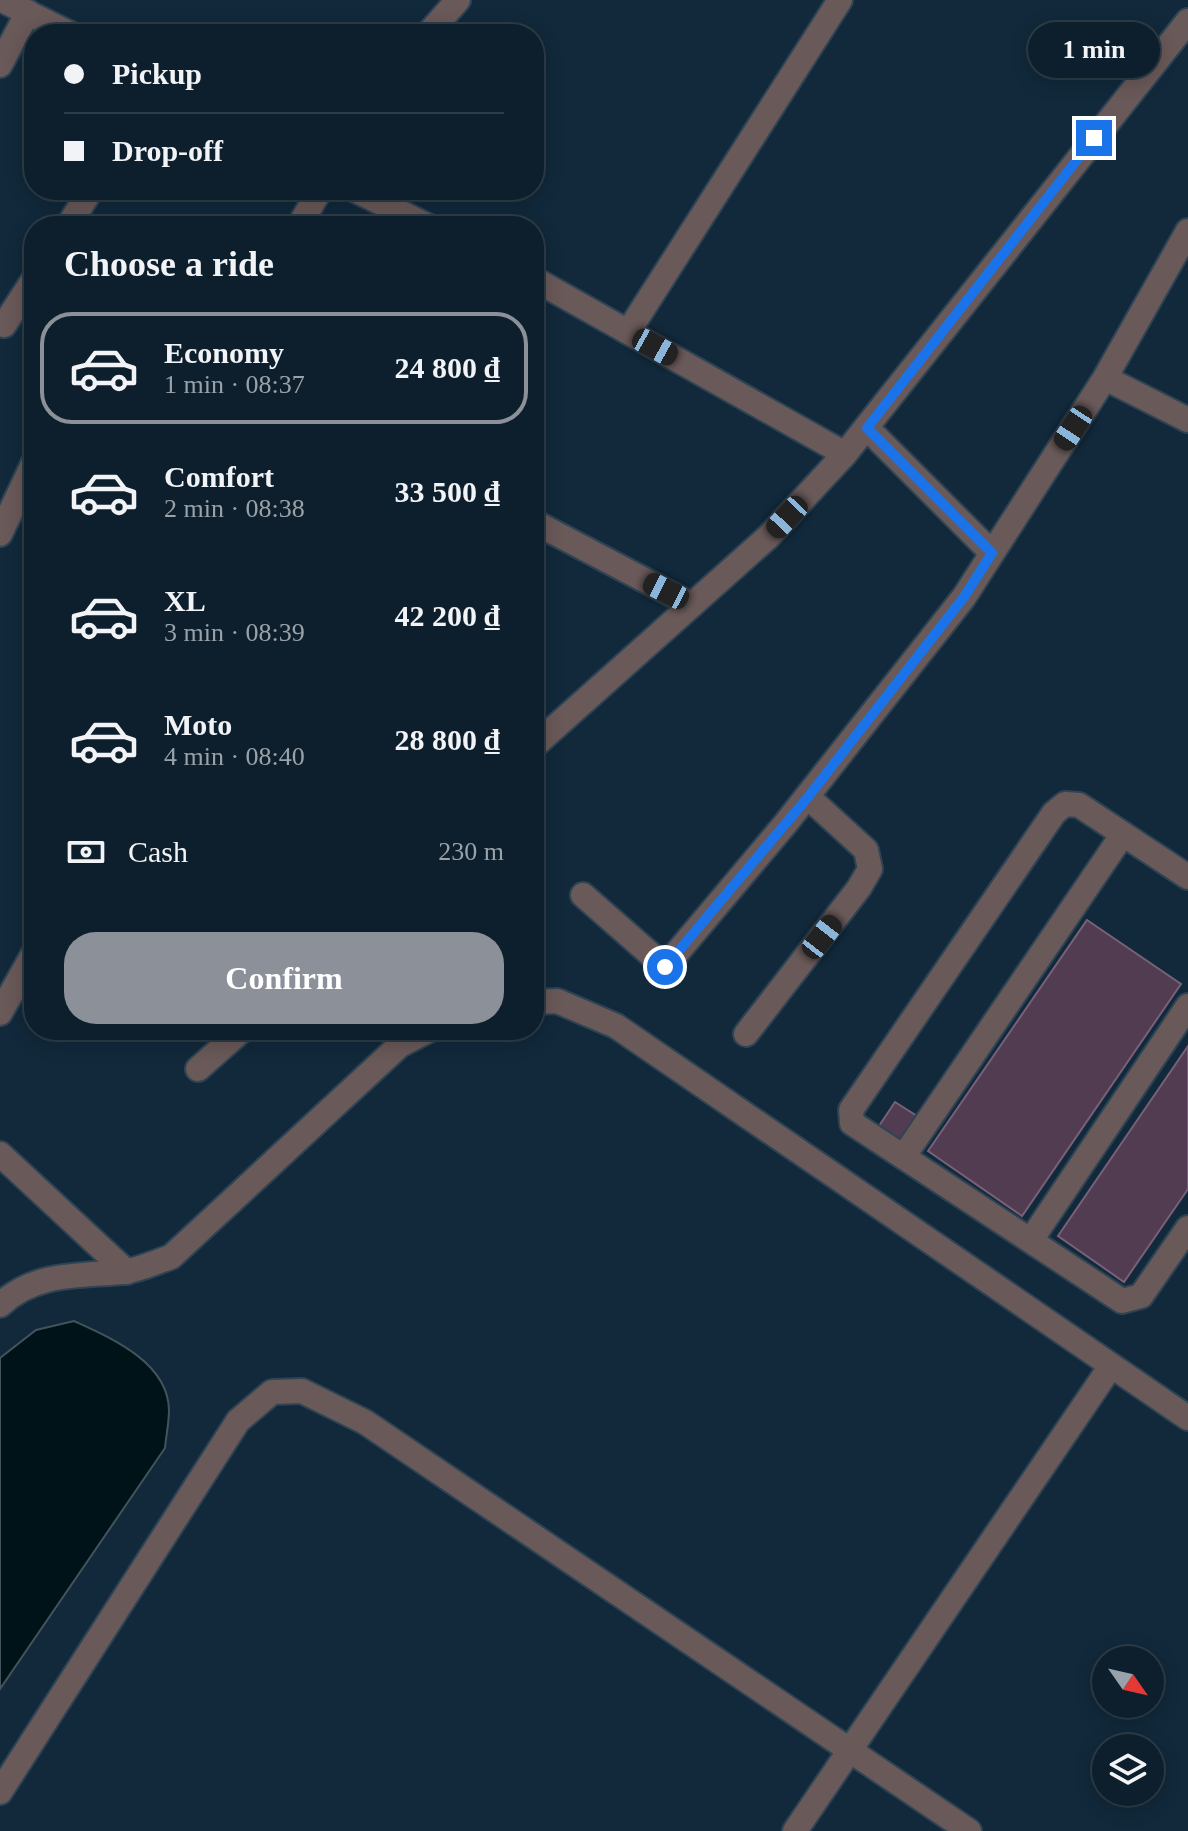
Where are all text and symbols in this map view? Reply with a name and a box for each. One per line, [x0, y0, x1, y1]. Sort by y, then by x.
callout: 1 min [1028, 22, 1160, 78]
text: 1 min [1063, 35, 1125, 64]
text: Pickup [112, 57, 202, 90]
route end [1076, 120, 1112, 156]
text: Drop-off [112, 134, 223, 167]
text: Choose a ride [64, 244, 274, 284]
car [628, 325, 682, 369]
icon: car [68, 332, 140, 404]
text: Economy [164, 336, 284, 369]
text: 24 800 ₫ [395, 351, 500, 384]
text: 1 min · 08:37 [164, 370, 305, 399]
car [1050, 401, 1096, 455]
icon: car [68, 456, 140, 528]
text: Comfort [164, 460, 274, 493]
text: 33 500 ₫ [395, 475, 500, 508]
car [762, 491, 812, 543]
text: 2 min · 08:38 [164, 494, 305, 523]
car [639, 569, 693, 613]
icon: car [68, 580, 140, 652]
text: XL [164, 584, 206, 617]
text: 42 200 ₫ [395, 599, 500, 632]
text: 3 min · 08:39 [164, 618, 305, 647]
icon: car [68, 704, 140, 776]
text: Moto [164, 708, 232, 741]
text: 28 800 ₫ [395, 723, 500, 756]
text: 4 min · 08:40 [164, 742, 305, 771]
icon: cash [64, 830, 108, 874]
text: Cash [128, 835, 188, 868]
text: 230 m [438, 837, 504, 866]
car [798, 911, 846, 963]
button: Confirm [64, 932, 504, 1024]
route start [647, 949, 683, 985]
north arrow [1092, 1646, 1164, 1718]
map controls [1092, 1646, 1164, 1806]
button: layers [1092, 1734, 1164, 1806]

